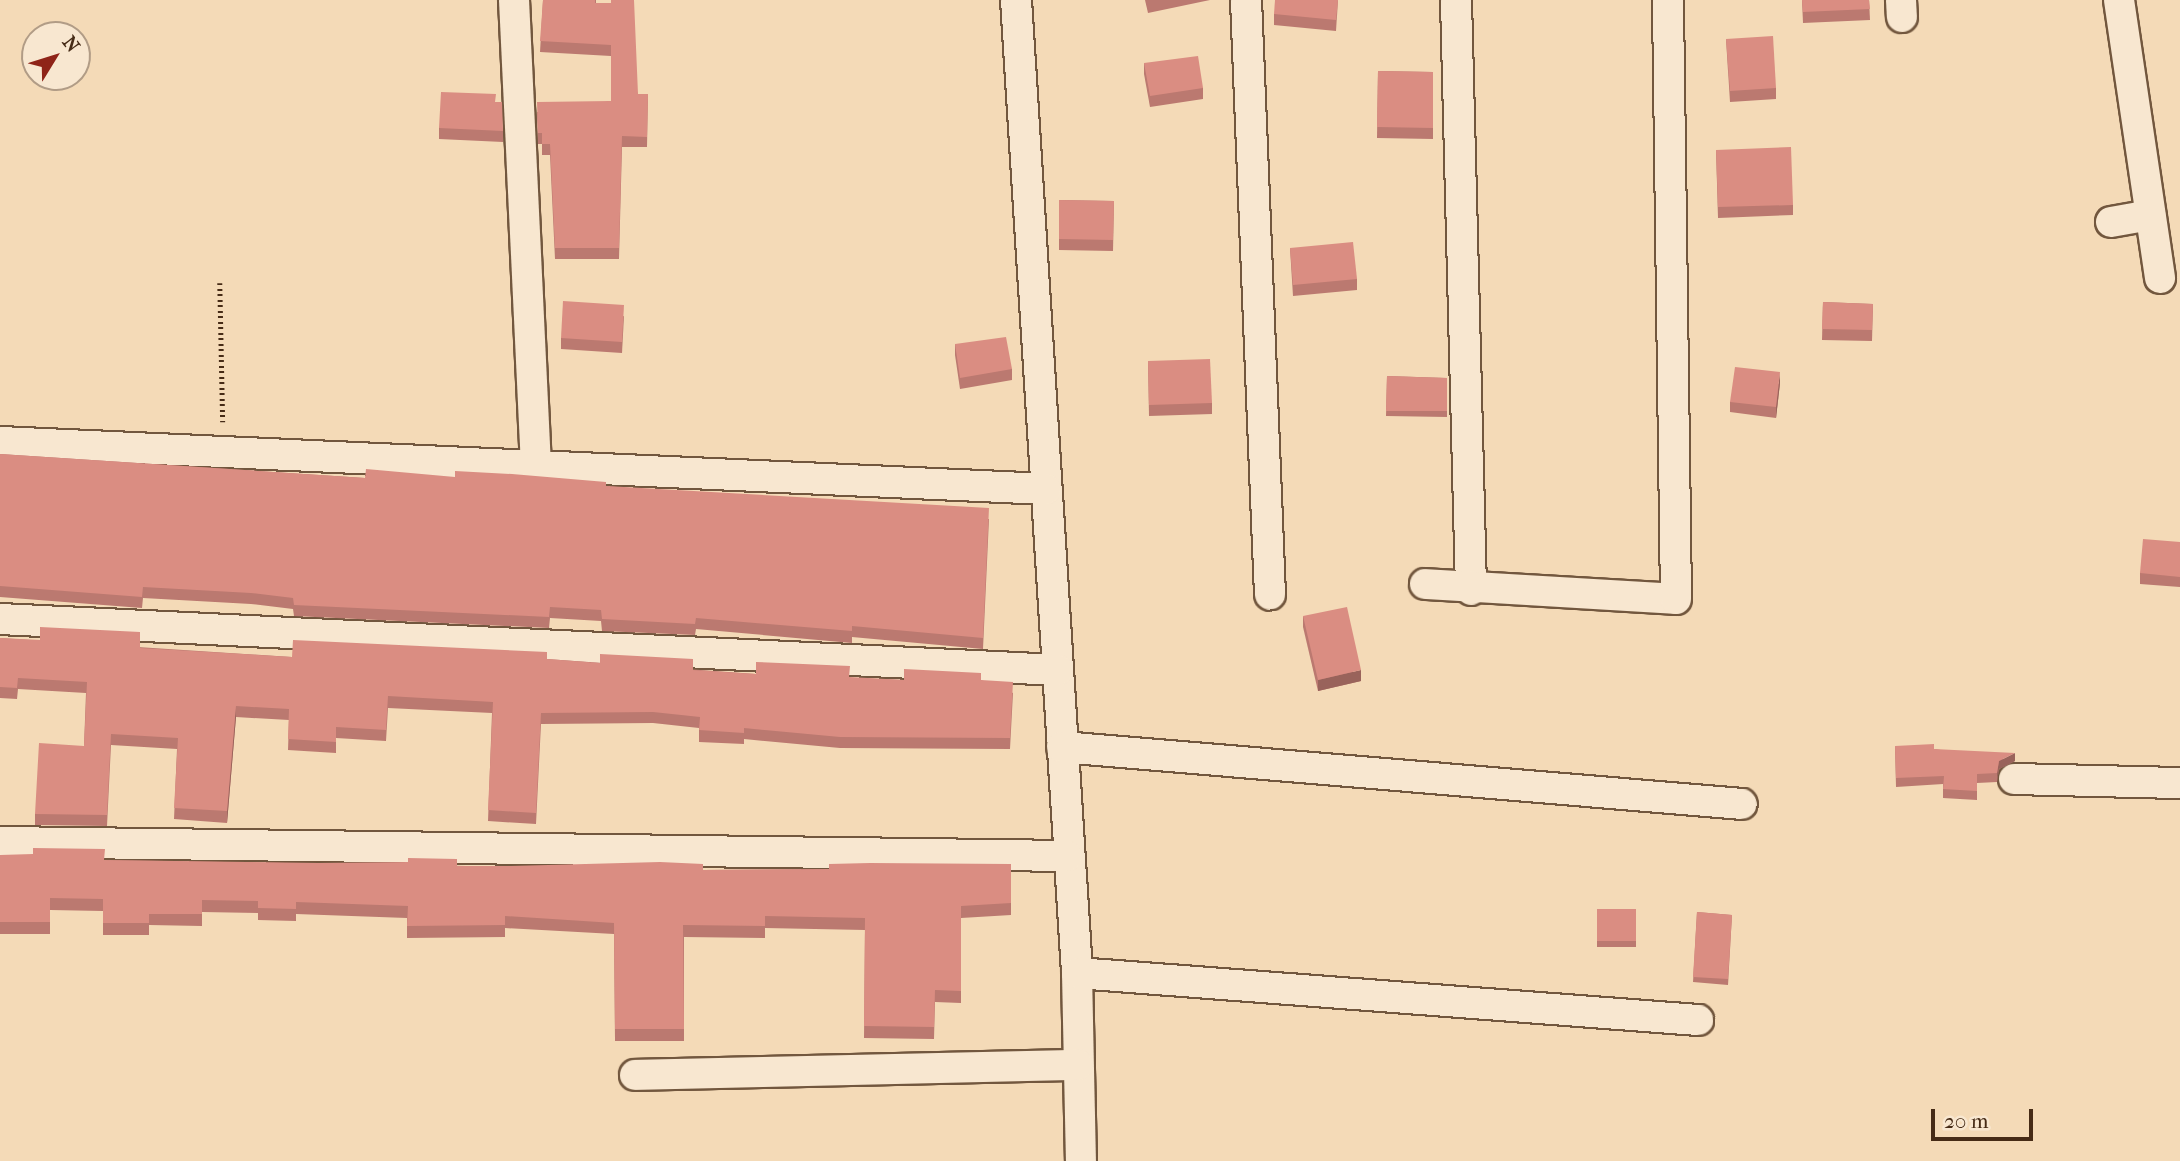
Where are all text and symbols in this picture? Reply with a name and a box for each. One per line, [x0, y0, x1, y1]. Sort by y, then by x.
north arrow [21, 21, 91, 91]
text: N [58, 32, 84, 57]
scale bar [1935, 1094, 2036, 1138]
text: 20 m [1944, 1109, 1988, 1133]

